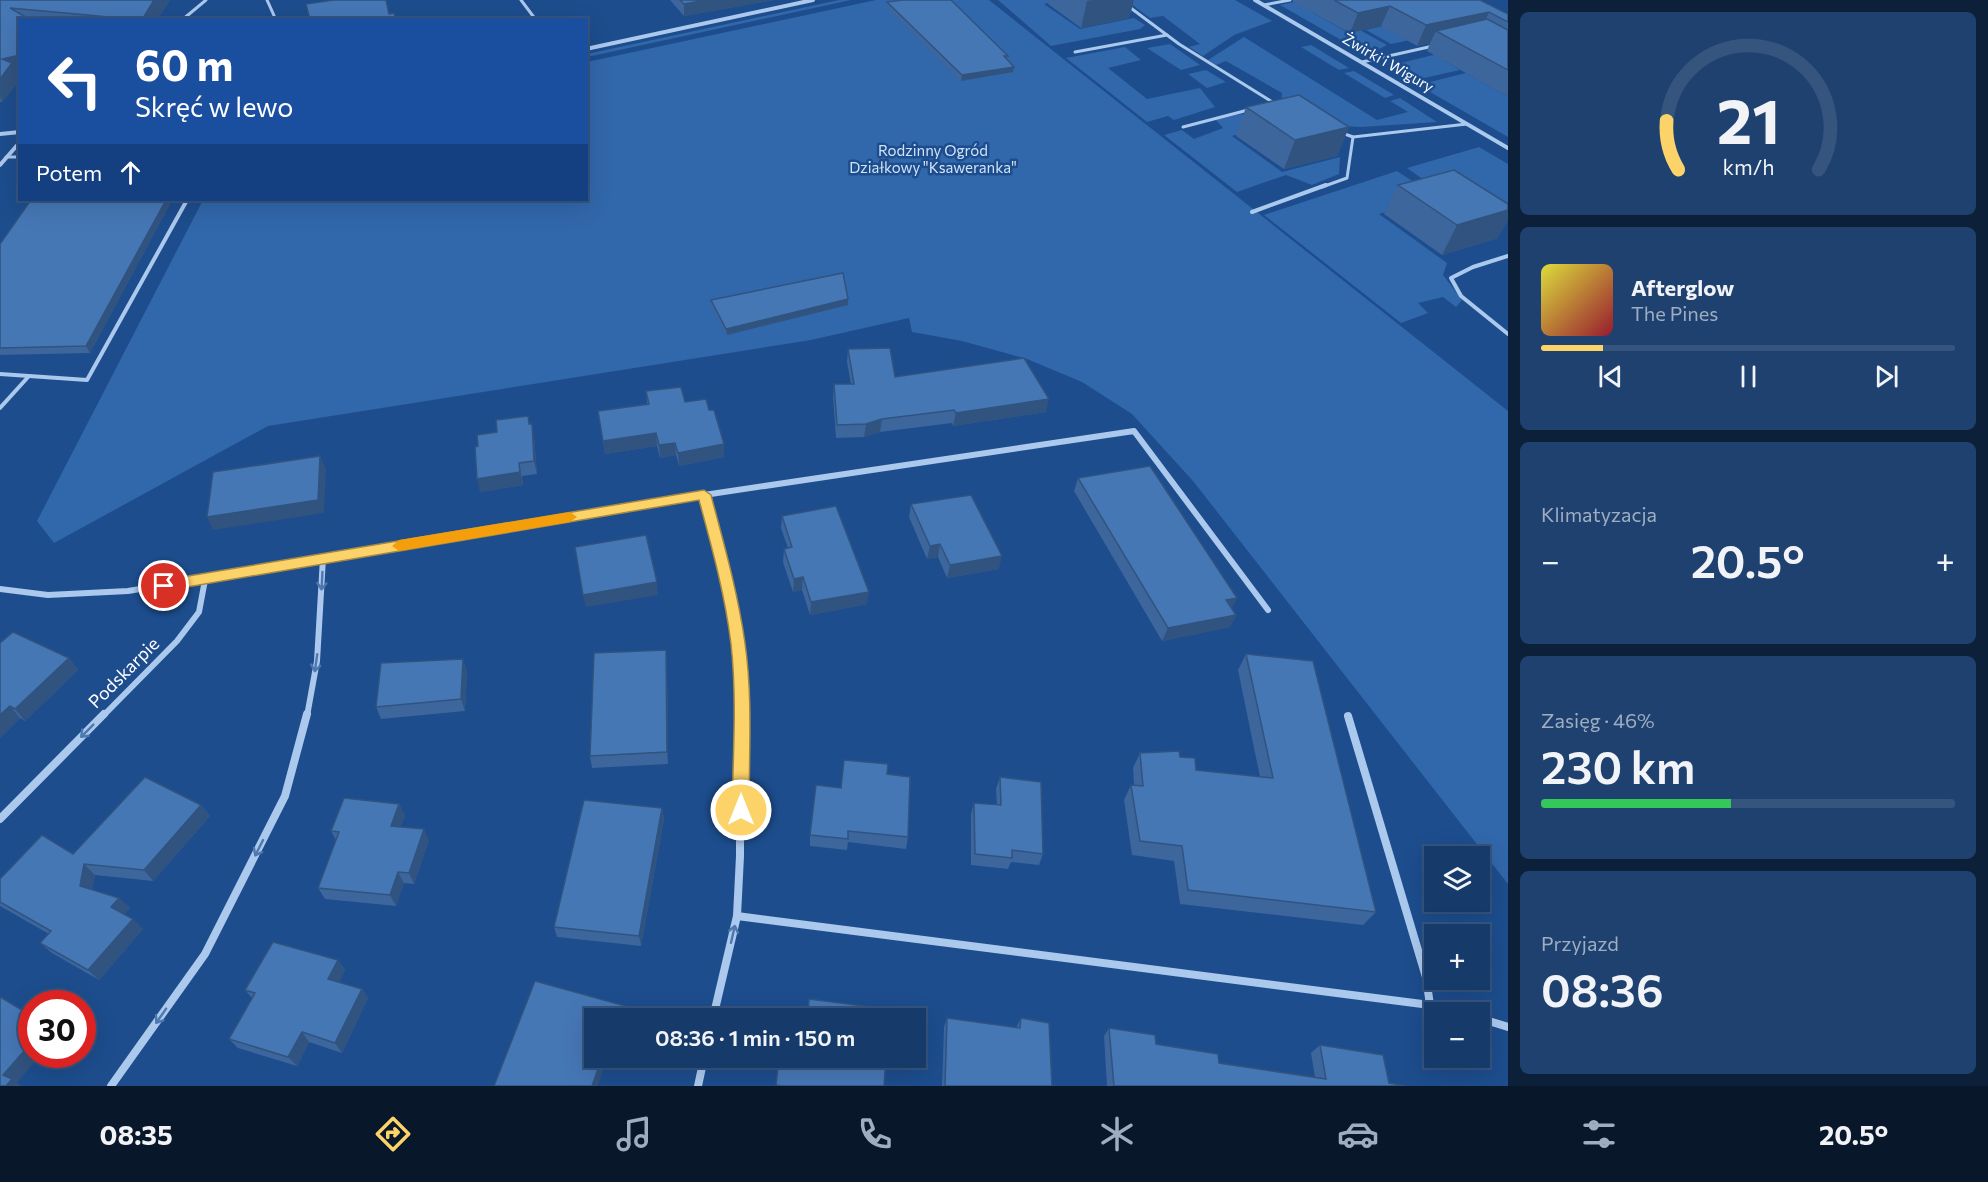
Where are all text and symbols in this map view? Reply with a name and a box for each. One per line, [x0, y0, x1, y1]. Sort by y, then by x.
street label: Żwirki i Wigury [1340, 29, 1438, 96]
text: 60 m [135, 38, 234, 90]
icon: left [36, 42, 114, 120]
text: 21 [1716, 82, 1780, 158]
text: Skręć w lewo [135, 90, 293, 123]
park label: Rodzinny Ogród Działkowy "Ksaweranka" [849, 141, 1017, 176]
text: km/h [1722, 154, 1774, 180]
icon: ahead [114, 156, 147, 189]
text: Potem [36, 159, 102, 186]
text: Afterglow [1631, 274, 1734, 301]
text: The Pines [1631, 301, 1718, 325]
icon: previous [1594, 360, 1627, 393]
icon: pause [1732, 360, 1765, 393]
icon: next [1870, 360, 1903, 393]
text: Klimatyzacja [1541, 502, 1657, 526]
text: 20.5° [1691, 532, 1805, 587]
text: − [1541, 539, 1560, 580]
text: + [1936, 539, 1955, 580]
pin [138, 560, 189, 611]
icon: arrive [147, 569, 180, 602]
one-way arrow [316, 571, 327, 591]
street label: Podskarpie [83, 632, 163, 712]
one-way arrow [311, 653, 322, 672]
text: Zasięg · 46% [1541, 708, 1655, 732]
one-way arrow [80, 724, 95, 738]
text: 230 km [1541, 738, 1695, 793]
position arrow [709, 778, 773, 842]
one-way arrow [253, 839, 265, 856]
map controls [1424, 846, 1490, 1068]
button: layers [1424, 846, 1490, 912]
button: + [1424, 924, 1490, 990]
one-way arrow [727, 925, 739, 944]
text: Przyjazd [1541, 931, 1619, 955]
text: 08:36 [1541, 961, 1664, 1016]
speed limit sign: 30 [18, 990, 96, 1068]
button: − [1424, 1002, 1490, 1068]
one-way arrow [155, 1007, 167, 1024]
text: 08:36 · 1 min · 150 m [655, 1024, 855, 1051]
icon: directions [372, 1113, 414, 1155]
icon: music [613, 1113, 655, 1155]
icon: phone [854, 1113, 896, 1155]
icon: climate [1096, 1113, 1138, 1155]
icon: car [1337, 1113, 1379, 1155]
icon: filters [1578, 1113, 1620, 1155]
text: 08:35 [100, 1118, 173, 1151]
text: 20.5° [1819, 1118, 1888, 1151]

